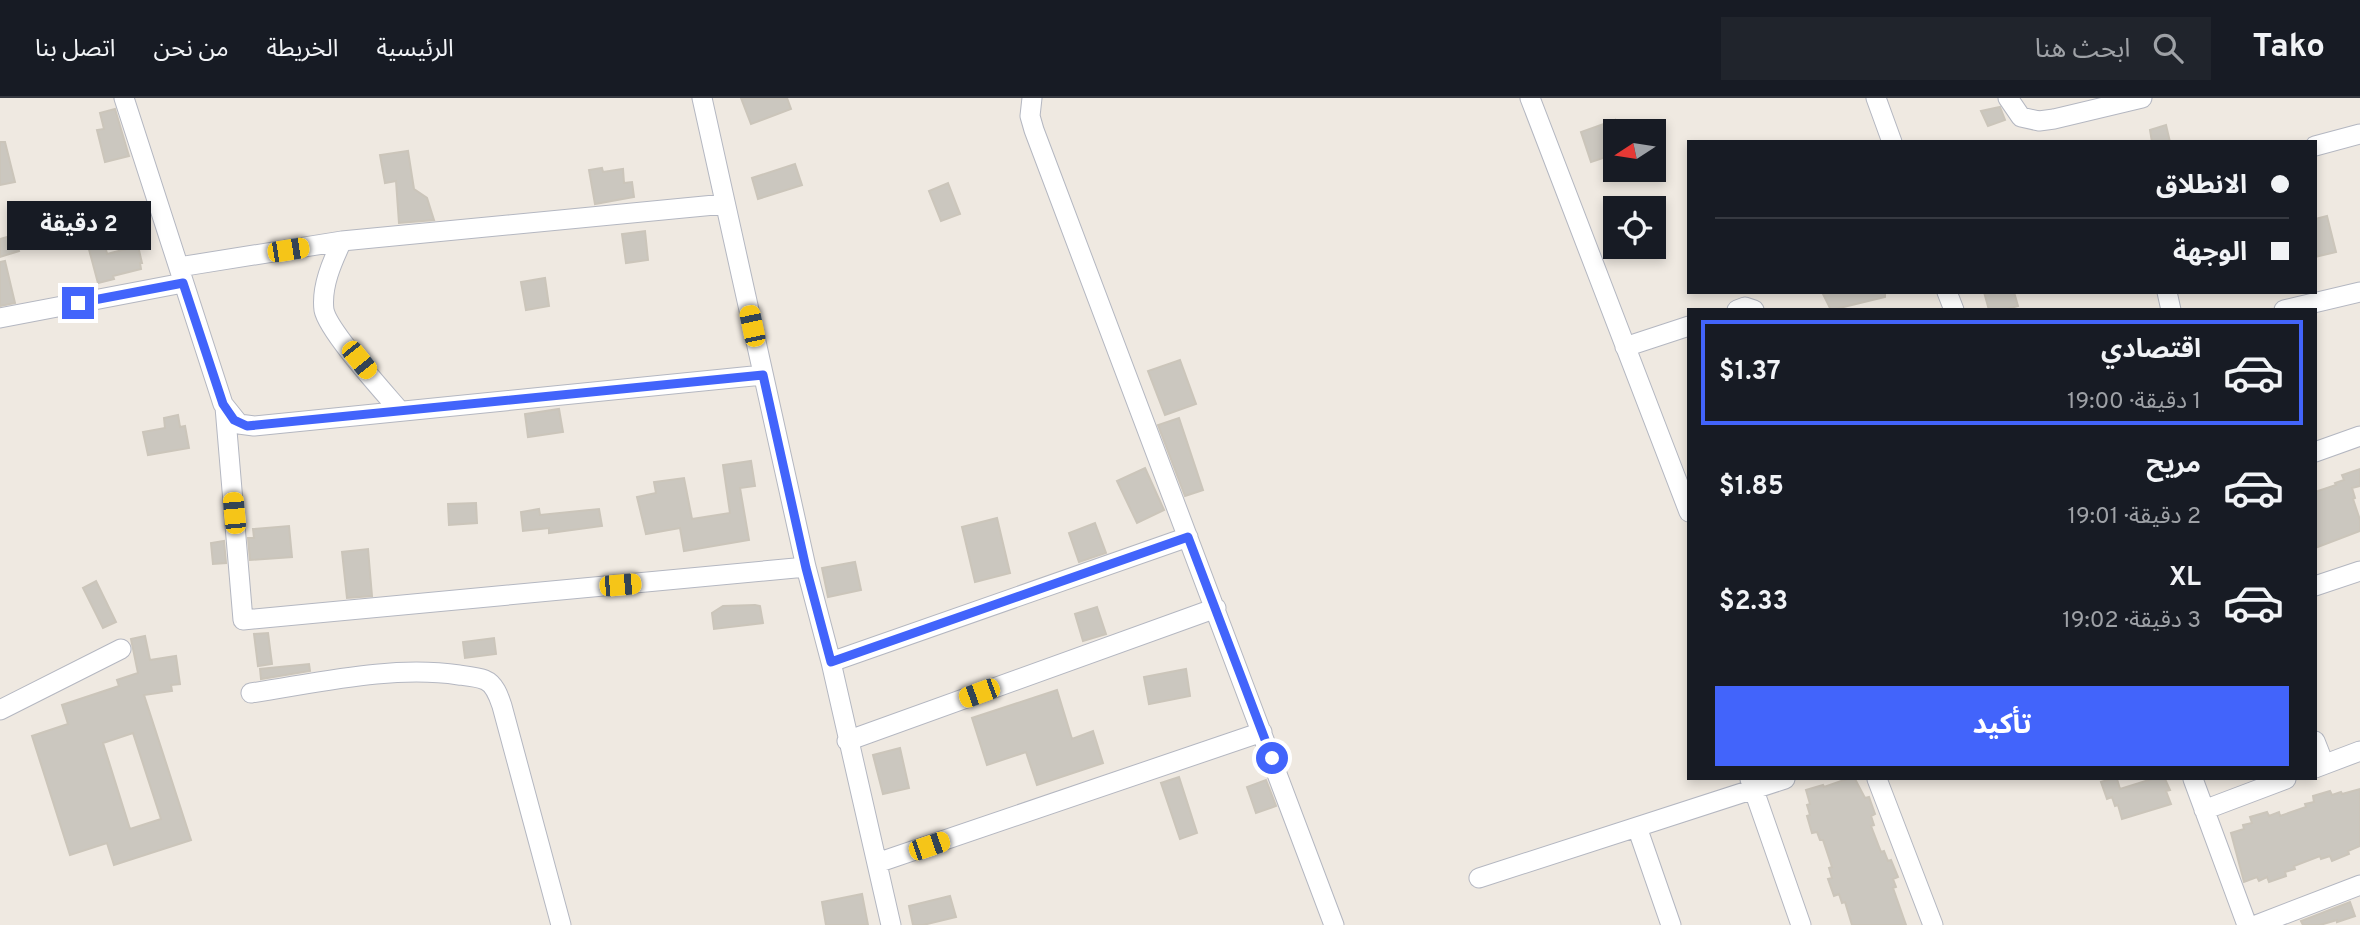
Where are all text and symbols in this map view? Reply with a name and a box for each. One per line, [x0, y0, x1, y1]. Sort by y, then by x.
search box [1721, 17, 2211, 80]
text: Tako [2253, 27, 2325, 69]
icon: search [2149, 29, 2187, 67]
text: ابحث هنا [2035, 34, 2131, 67]
text: اتصل بنا [35, 35, 116, 65]
text: من نحن [154, 35, 229, 65]
text: الخريطة [267, 35, 338, 65]
text: الرئيسية [376, 35, 454, 65]
north arrow [1603, 119, 1666, 182]
map controls [1603, 119, 1666, 259]
text: الانطلاق [2156, 170, 2247, 203]
button: locate [1603, 196, 1666, 259]
callout: 2 دقيقة [6, 202, 150, 250]
text: 2 دقيقة [40, 211, 118, 240]
car [266, 236, 311, 264]
text: الوجهة [2173, 237, 2247, 270]
route end [62, 287, 94, 319]
car [738, 303, 767, 349]
text: اقتصادي [2101, 334, 2201, 367]
car [338, 337, 381, 383]
icon: car [2222, 341, 2285, 404]
text: $1.37 [1719, 356, 1781, 389]
text: 1 دقيقة · 19:00 [2067, 388, 2201, 417]
text: مريح [2146, 449, 2201, 482]
icon: car [2222, 456, 2285, 519]
text: $1.85 [1719, 471, 1784, 504]
car [222, 491, 247, 535]
text: 2 دقيقة · 19:01 [2067, 503, 2201, 532]
text: XL [2169, 562, 2201, 595]
icon: car [2222, 571, 2285, 634]
car [599, 573, 642, 597]
text: $2.33 [1719, 586, 1788, 619]
text: 3 دقيقة · 19:02 [2062, 607, 2201, 636]
car [956, 676, 1003, 710]
button: تأكيد [1715, 686, 2289, 766]
route start [1256, 742, 1288, 774]
car [906, 829, 953, 863]

